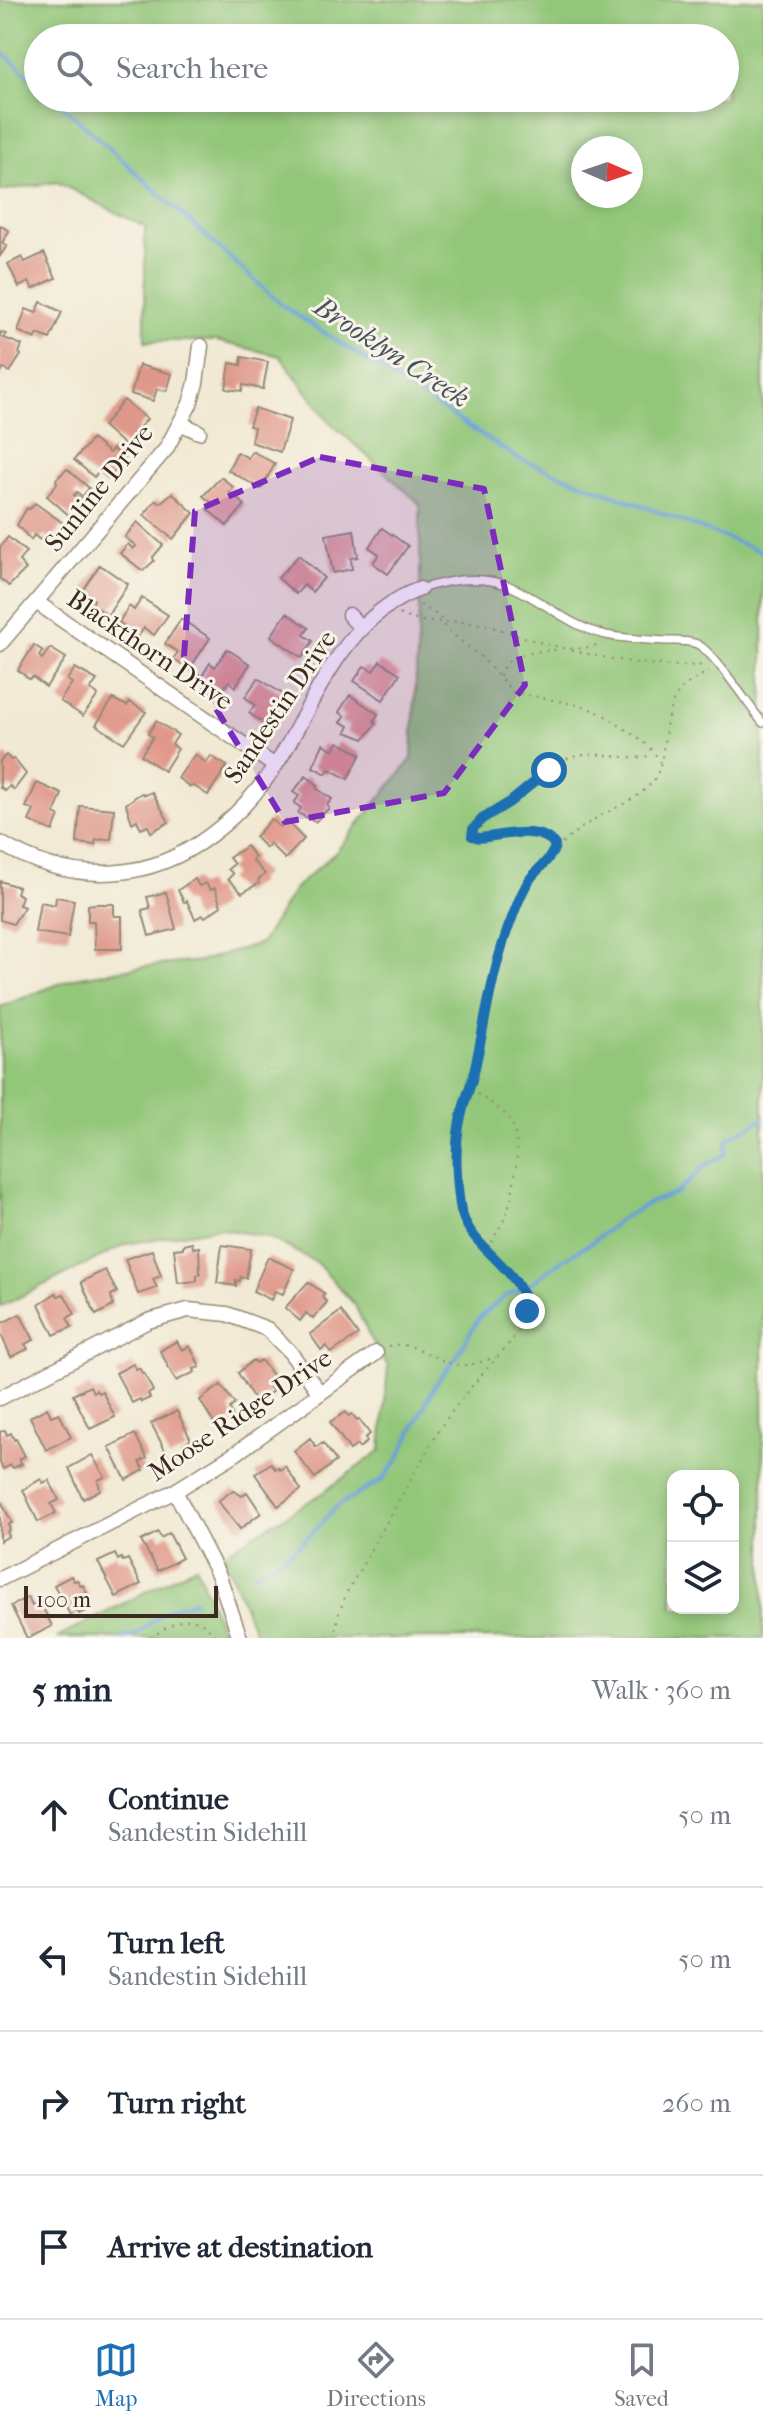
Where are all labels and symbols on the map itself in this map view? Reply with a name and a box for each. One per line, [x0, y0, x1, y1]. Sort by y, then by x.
north arrow [571, 136, 643, 208]
water label: Brooklyn Creek [306, 288, 476, 414]
street label: Sunline Drive [38, 418, 160, 558]
street label: Blackthorn Drive [61, 583, 239, 717]
street label: Sandestin Drive [217, 624, 343, 790]
route start [531, 752, 567, 788]
route end [509, 1293, 545, 1329]
street label: Moose Ridge Drive [143, 1342, 338, 1488]
scale bar [24, 1582, 218, 1618]

